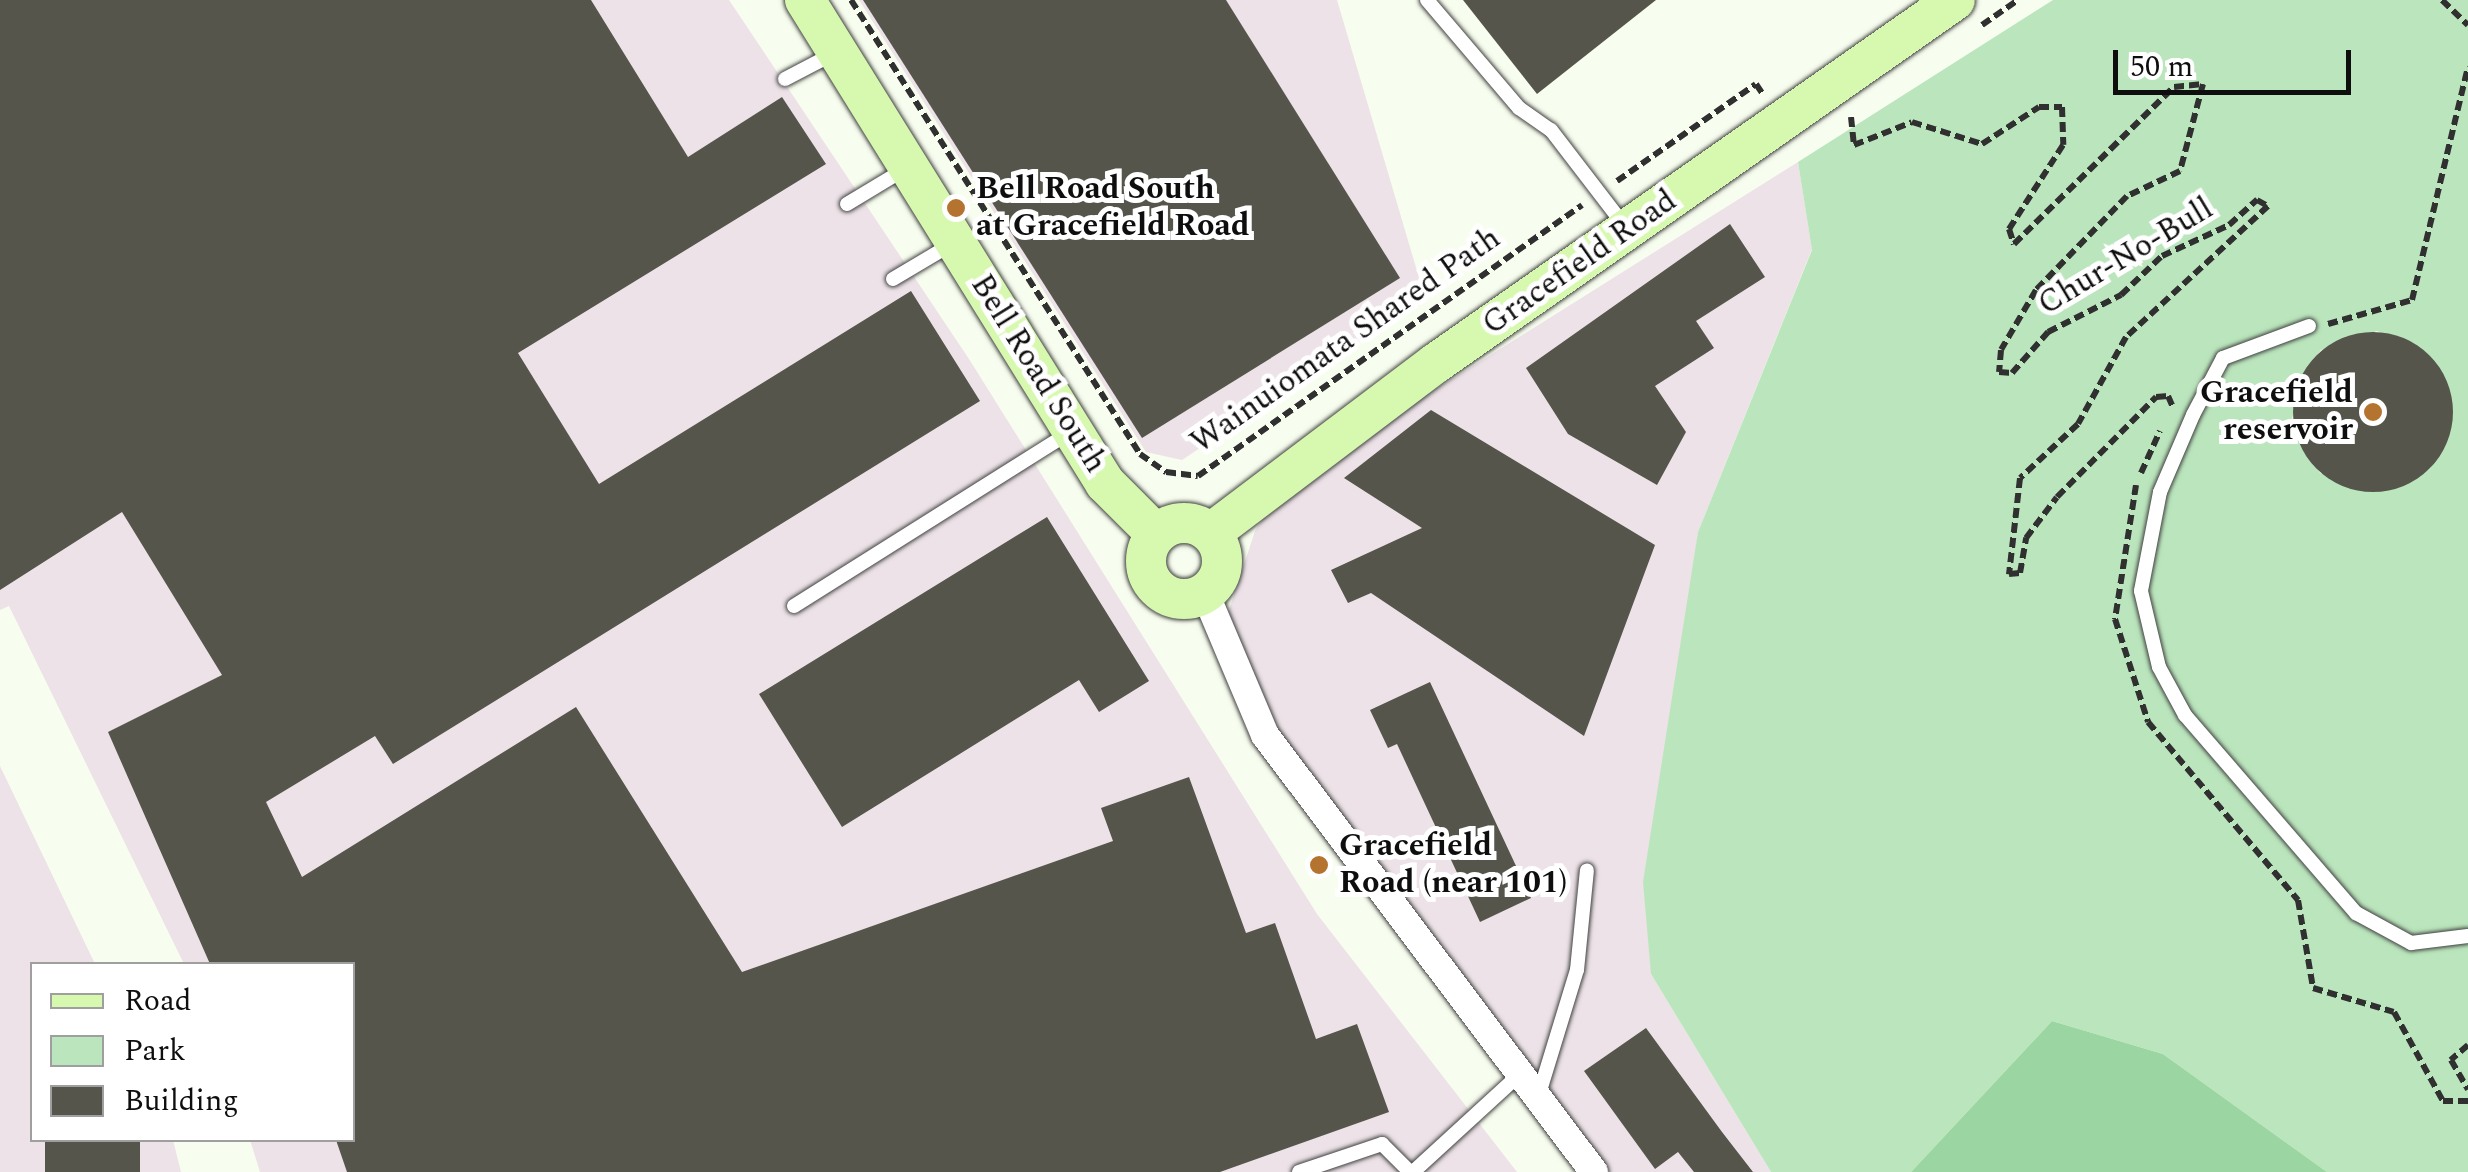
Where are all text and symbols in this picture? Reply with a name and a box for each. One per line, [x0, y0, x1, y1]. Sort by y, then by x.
scale bar [2118, 30, 2356, 92]
text: 50 m [2130, 44, 2193, 90]
place label: Bell Road South at Gracefield Road [976, 171, 1250, 246]
street label: Gracefield Road [1476, 182, 1684, 344]
street label: Chur-No-Bull [2032, 190, 2220, 324]
marker: Bell Road South at Gracefield Road [945, 197, 967, 219]
street label: Wainuiomata Shared Path [1184, 219, 1508, 463]
street label: Bell Road South [962, 268, 1114, 480]
place label: Gracefield reservoir [2200, 375, 2353, 450]
marker: Gracefield reservoir [2362, 401, 2384, 423]
place label: Gracefield Road (near 101) [1339, 828, 1567, 903]
marker: Gracefield Road (near 101) [1308, 854, 1330, 876]
legend [30, 962, 355, 1142]
text: Road [124, 978, 192, 1024]
text: Park [124, 1028, 186, 1074]
text: Building [124, 1078, 239, 1124]

